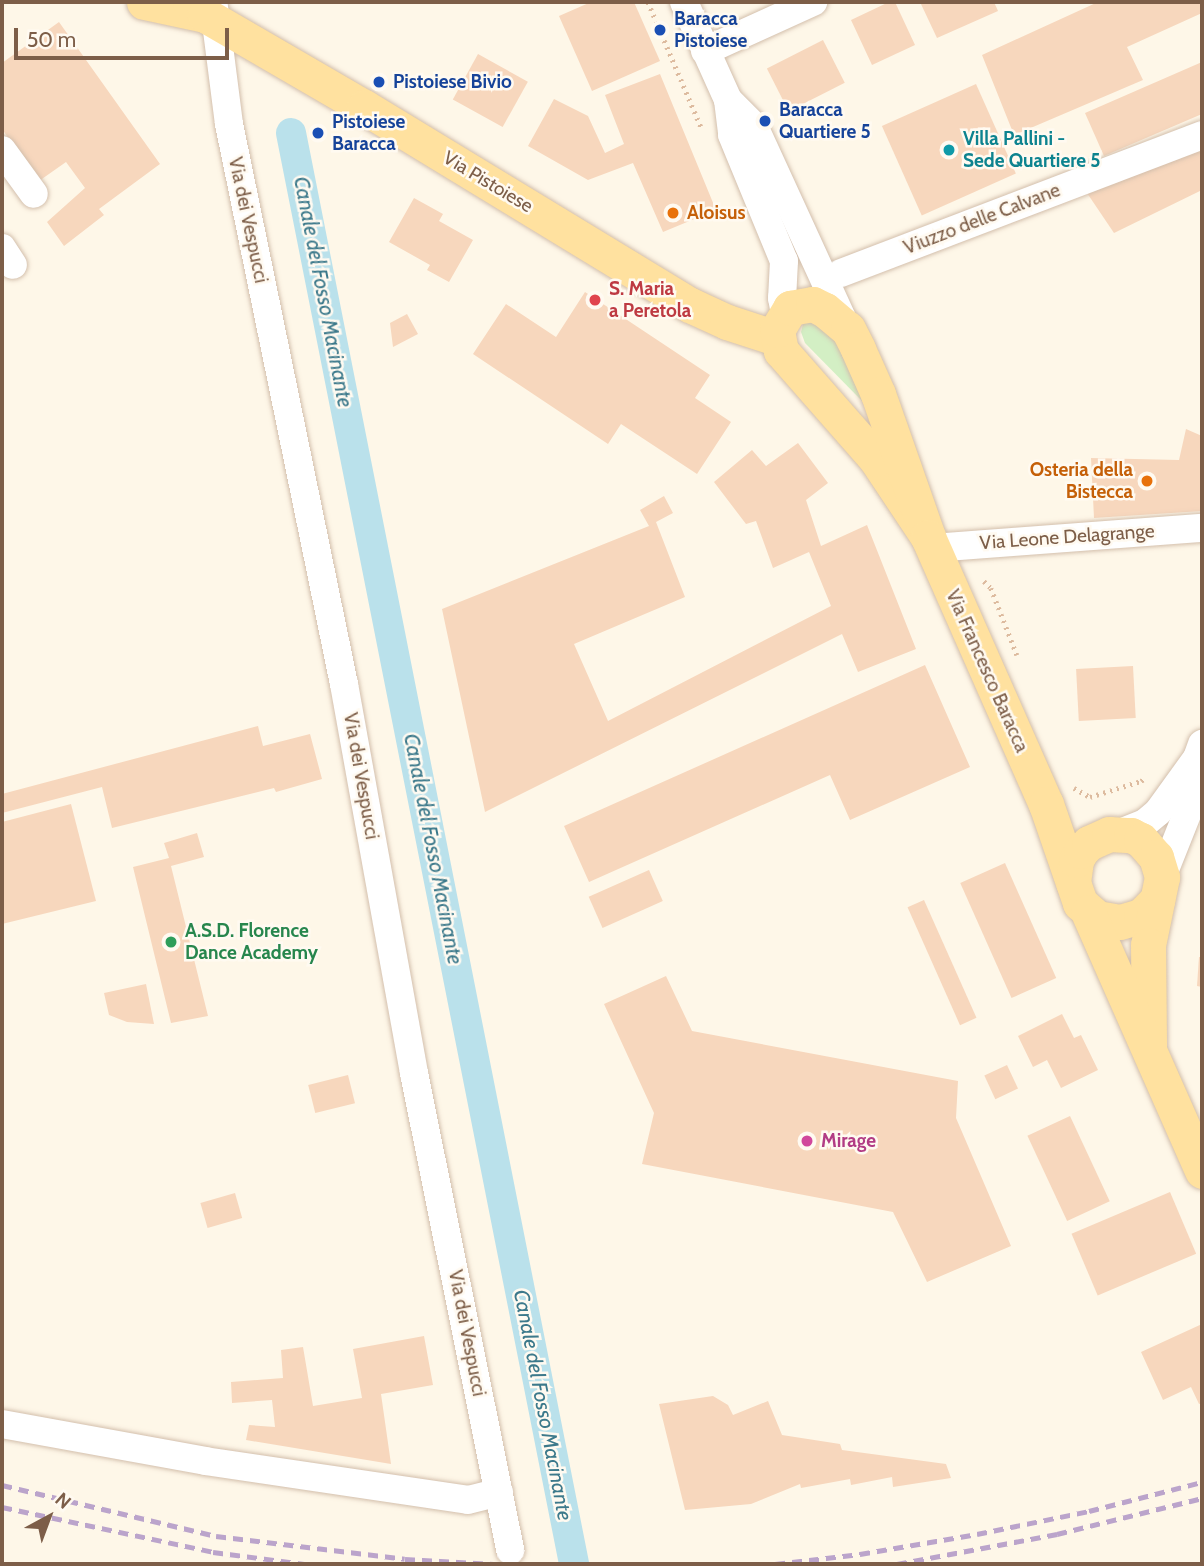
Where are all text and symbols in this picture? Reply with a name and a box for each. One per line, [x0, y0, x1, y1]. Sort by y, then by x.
place label: Baracca Pistoiese [674, 8, 747, 52]
scale bar [18, 14, 233, 58]
marker: Baracca Pistoiese [652, 22, 668, 38]
text: 50 m [27, 27, 76, 52]
place label: Pistoiese Bivio [393, 71, 512, 93]
marker: Pistoiese Bivio [371, 74, 387, 90]
place label: Baracca Quartiere 5 [779, 99, 871, 143]
place label: Pistoiese Baracca [332, 111, 405, 155]
marker: Baracca Quartiere 5 [757, 113, 773, 129]
marker: Pistoiese Baracca [310, 125, 326, 141]
place label: Villa Pallini - Sede Quartiere 5 [963, 128, 1101, 172]
marker: Villa Pallini - Sede Quartiere 5 [941, 142, 957, 158]
street label: Via Pistoiese [439, 146, 537, 218]
street label: Via dei Vespucci [224, 155, 272, 285]
water label: Canale del Fosso Macinante [288, 175, 358, 409]
street label: Viuzzo delle Calvane [900, 179, 1064, 259]
place label: Aloisus [687, 202, 746, 224]
marker: Aloisus [665, 205, 681, 221]
place label: S. Maria a Peretola [609, 278, 691, 322]
marker: S. Maria a Peretola [587, 292, 603, 308]
place label: Osteria della Bistecca [1030, 459, 1133, 503]
marker: Osteria della Bistecca [1139, 473, 1155, 489]
street label: Via Leone Delagrange [979, 520, 1155, 554]
street label: Via Francesco Baracca [941, 586, 1033, 756]
street label: Via dei Vespucci [339, 711, 383, 841]
water label: Canale del Fosso Macinante [398, 732, 468, 966]
place label: A.S.D. Florence Dance Academy [185, 920, 318, 964]
marker: A.S.D. Florence Dance Academy [163, 934, 179, 950]
place label: Mirage [821, 1130, 876, 1152]
marker: Mirage [799, 1133, 815, 1149]
street label: Via dei Vespucci [444, 1268, 490, 1398]
water label: Canale del Fosso Macinante [508, 1288, 578, 1522]
north arrow [14, 1482, 84, 1552]
text: N [50, 1488, 76, 1514]

